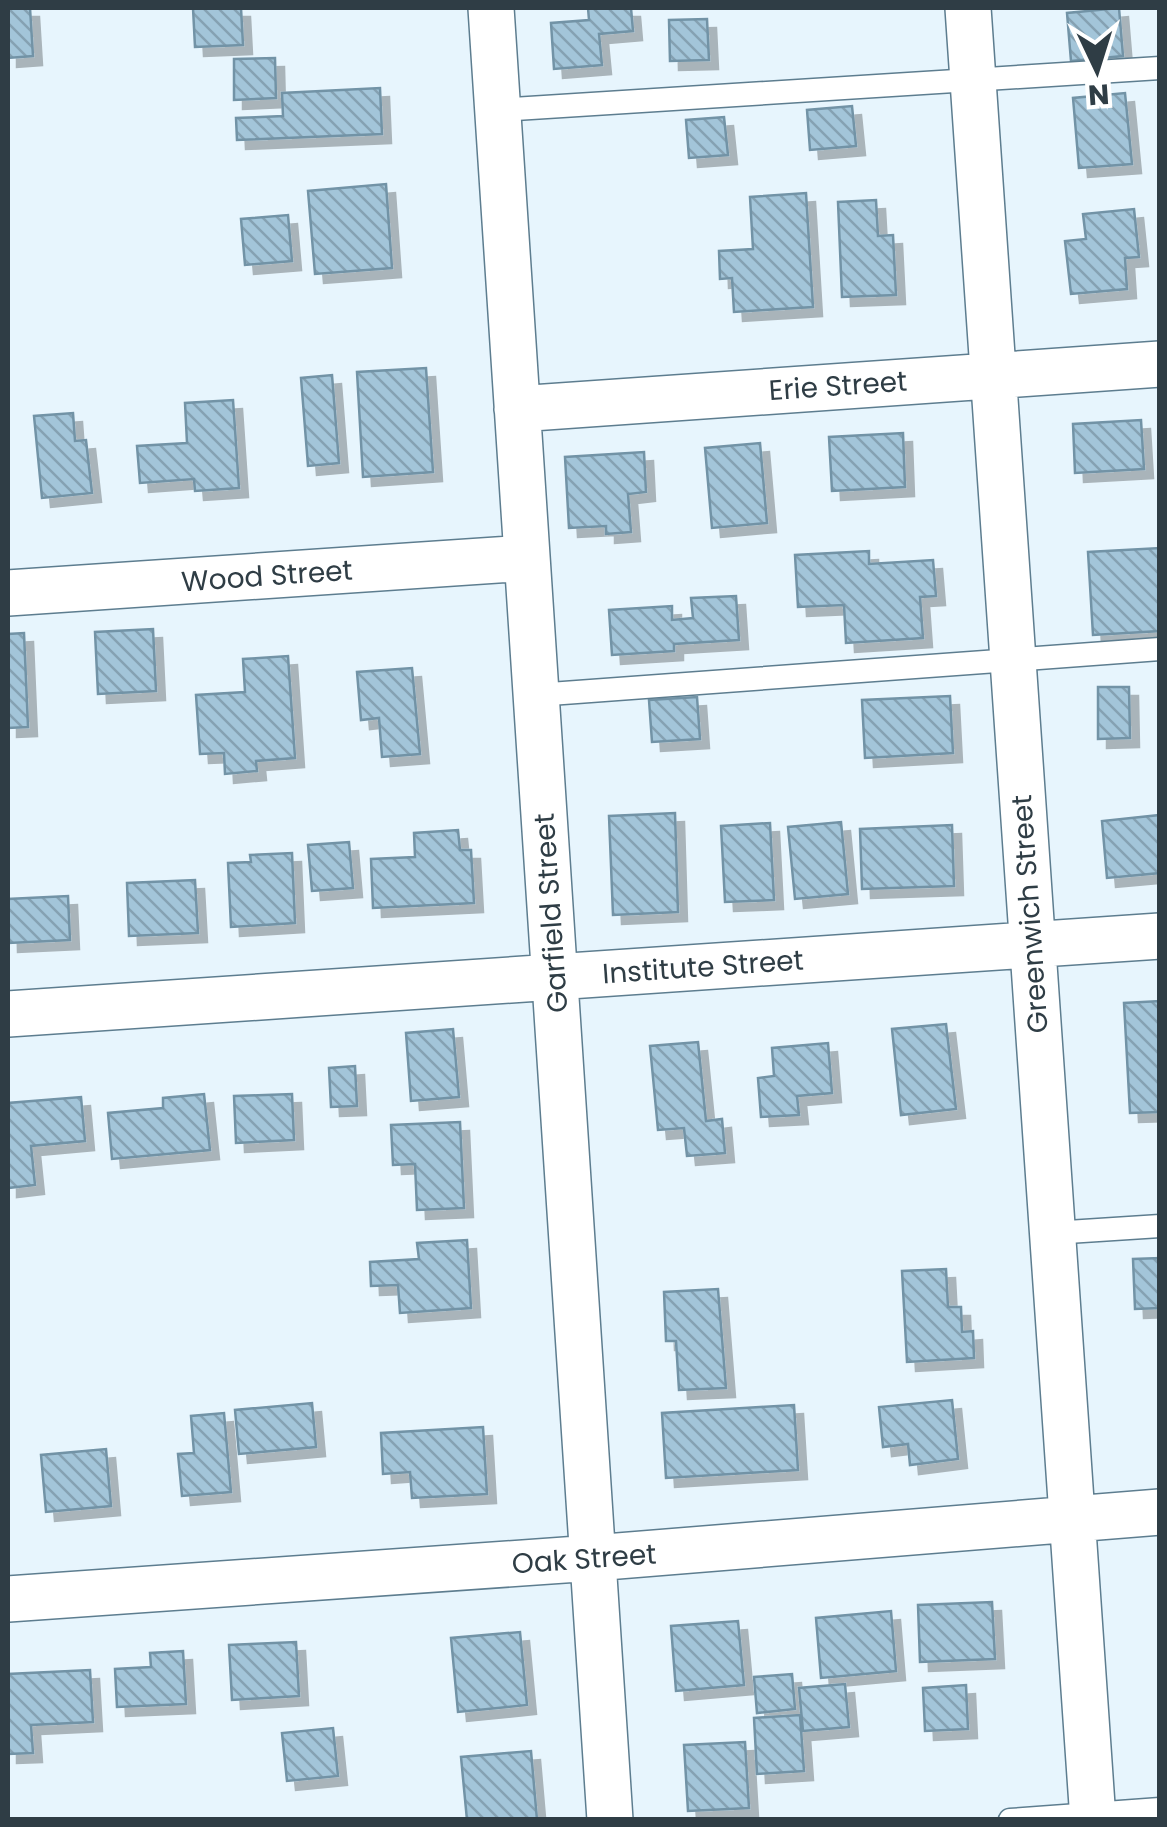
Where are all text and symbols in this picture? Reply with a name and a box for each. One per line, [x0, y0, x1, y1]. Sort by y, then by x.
north arrow [1047, 20, 1147, 120]
text: N [1087, 74, 1111, 115]
street label: Erie Street [768, 362, 908, 410]
street label: Wood Street [180, 551, 354, 601]
street label: Greenwich Street [1002, 793, 1058, 1035]
street label: Garfield Street [525, 812, 577, 1014]
street label: Institute Street [601, 941, 805, 993]
street label: Oak Street [510, 1534, 658, 1584]

